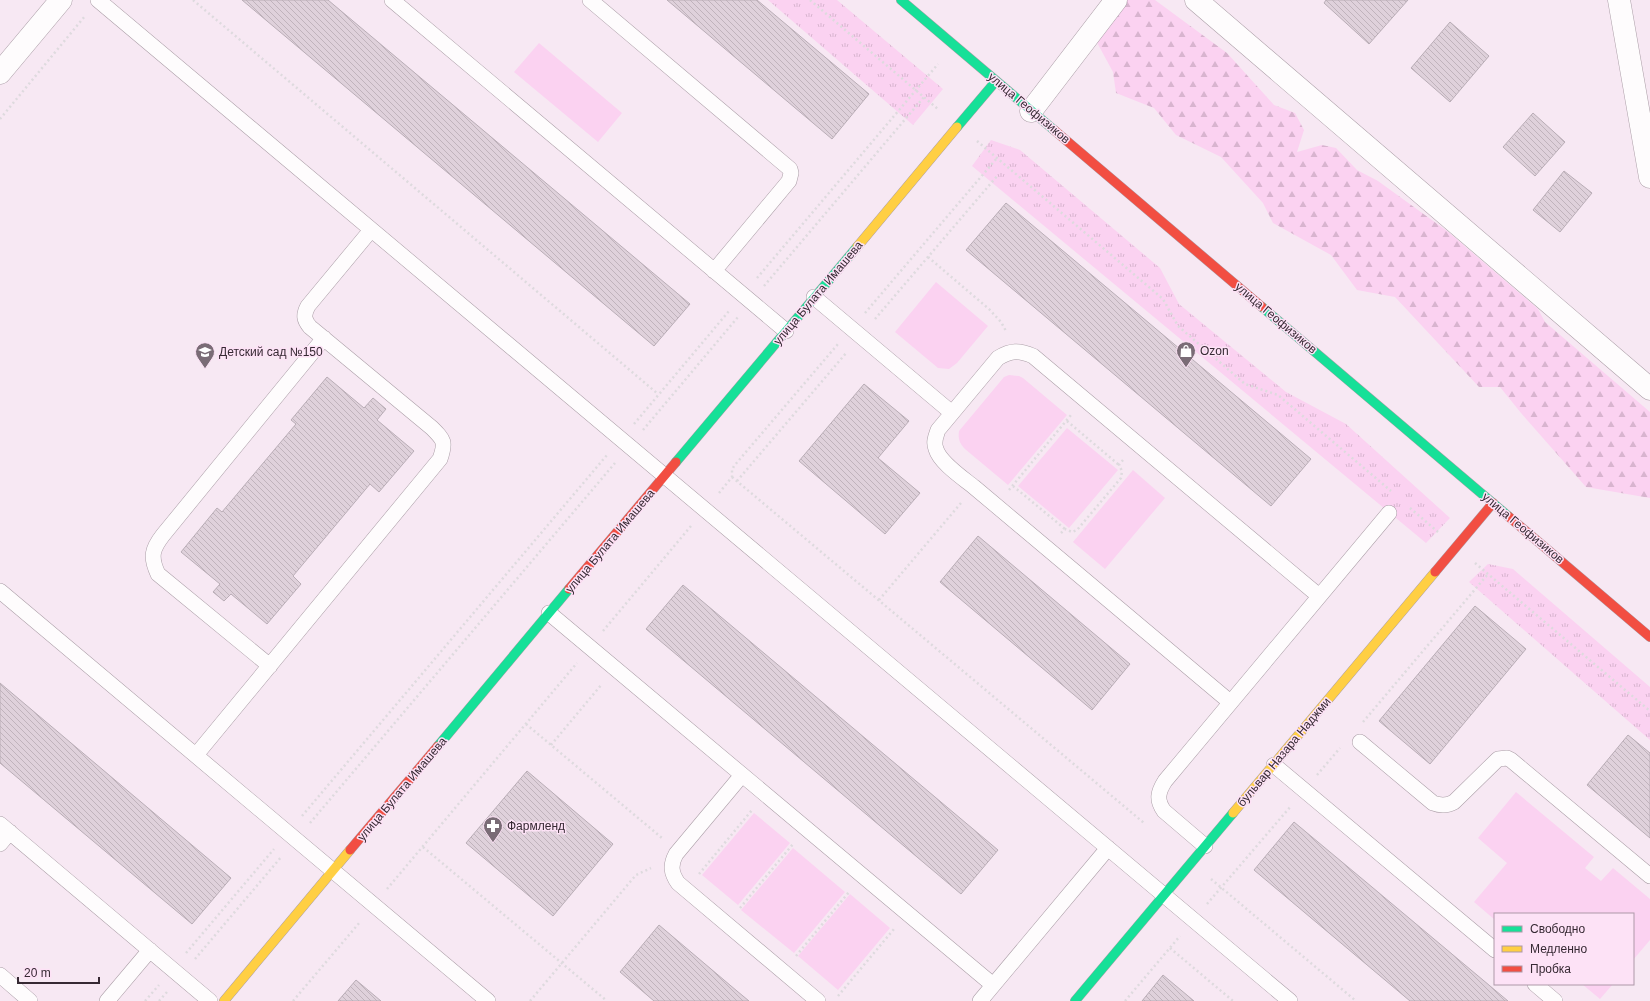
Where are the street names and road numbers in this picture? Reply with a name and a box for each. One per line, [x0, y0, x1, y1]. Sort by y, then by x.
street label: улица Геофизиков [985, 70, 1073, 146]
street label: улица Булата Имашева [770, 238, 866, 348]
street label: улица Геофизиков [1232, 280, 1320, 356]
street label: улица Булата Имашева [562, 486, 658, 596]
street label: улица Геофизиков [1479, 490, 1567, 566]
street label: бульвар Назара Наджми [1234, 695, 1334, 809]
street label: улица Булата Имашева [354, 734, 450, 844]

